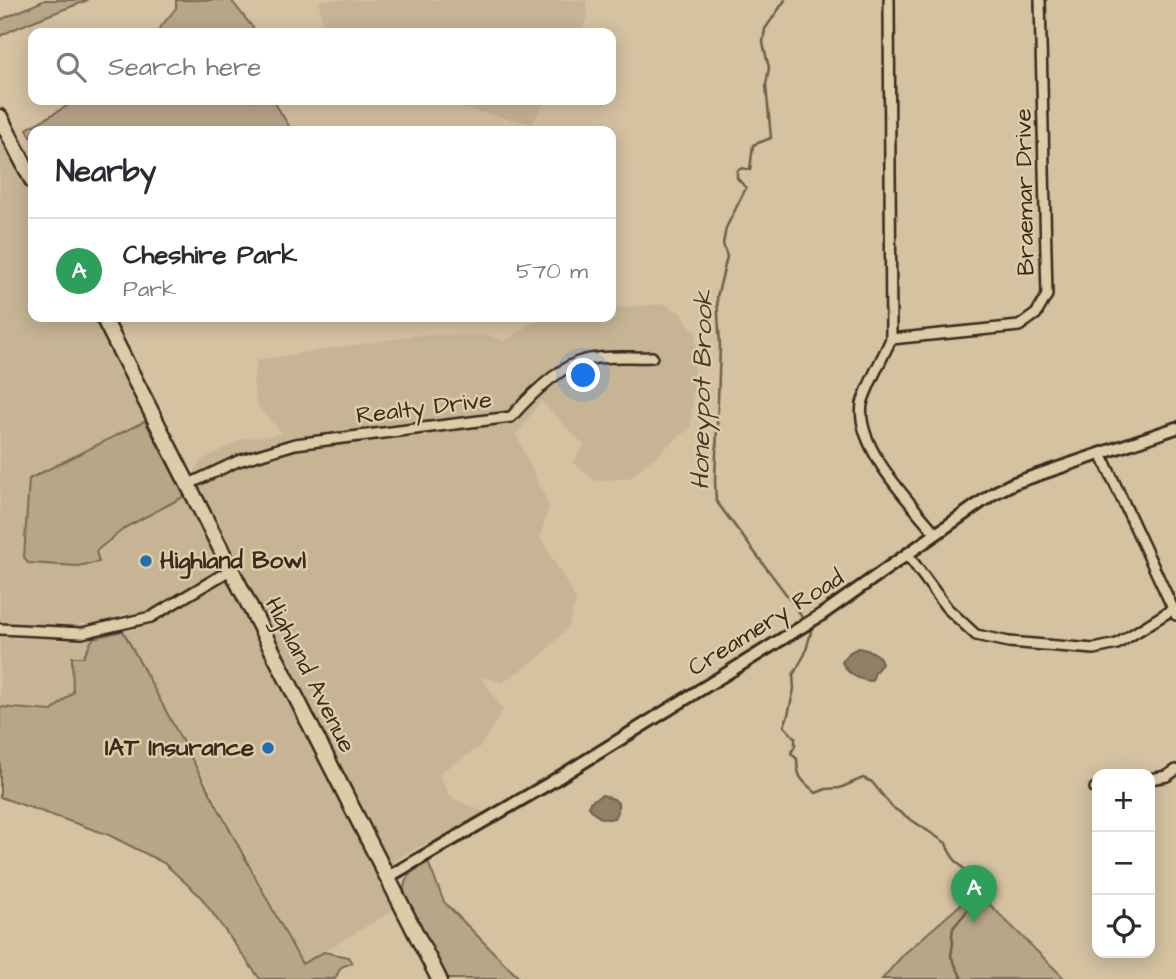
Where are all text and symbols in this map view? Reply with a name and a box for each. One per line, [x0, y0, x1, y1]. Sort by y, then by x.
search box [28, 28, 616, 105]
icon: search [52, 48, 90, 86]
text: Search here [108, 49, 261, 85]
street label: Braemar Drive [1007, 108, 1043, 276]
text: Nearby [56, 151, 156, 193]
text: Cheshire Park [123, 237, 297, 273]
text: A [72, 255, 86, 287]
text: 570 m [516, 255, 588, 287]
text: Park [123, 273, 176, 305]
water label: Honeypot Brook [682, 289, 723, 490]
your location [566, 358, 600, 392]
street label: Realty Drive [354, 383, 494, 434]
place label: Highland Bowl [160, 544, 306, 579]
marker: Highland Bowl [138, 553, 154, 569]
street label: Creamery Road [681, 561, 851, 685]
street label: Highland Avenue [255, 591, 364, 759]
place label: IAT Insurance [105, 731, 254, 765]
marker: IAT Insurance [260, 740, 276, 756]
map controls [1092, 769, 1155, 958]
button: + [1092, 769, 1155, 832]
button: − [1092, 832, 1155, 895]
pin: A [951, 865, 997, 923]
button: locate [1092, 895, 1155, 958]

